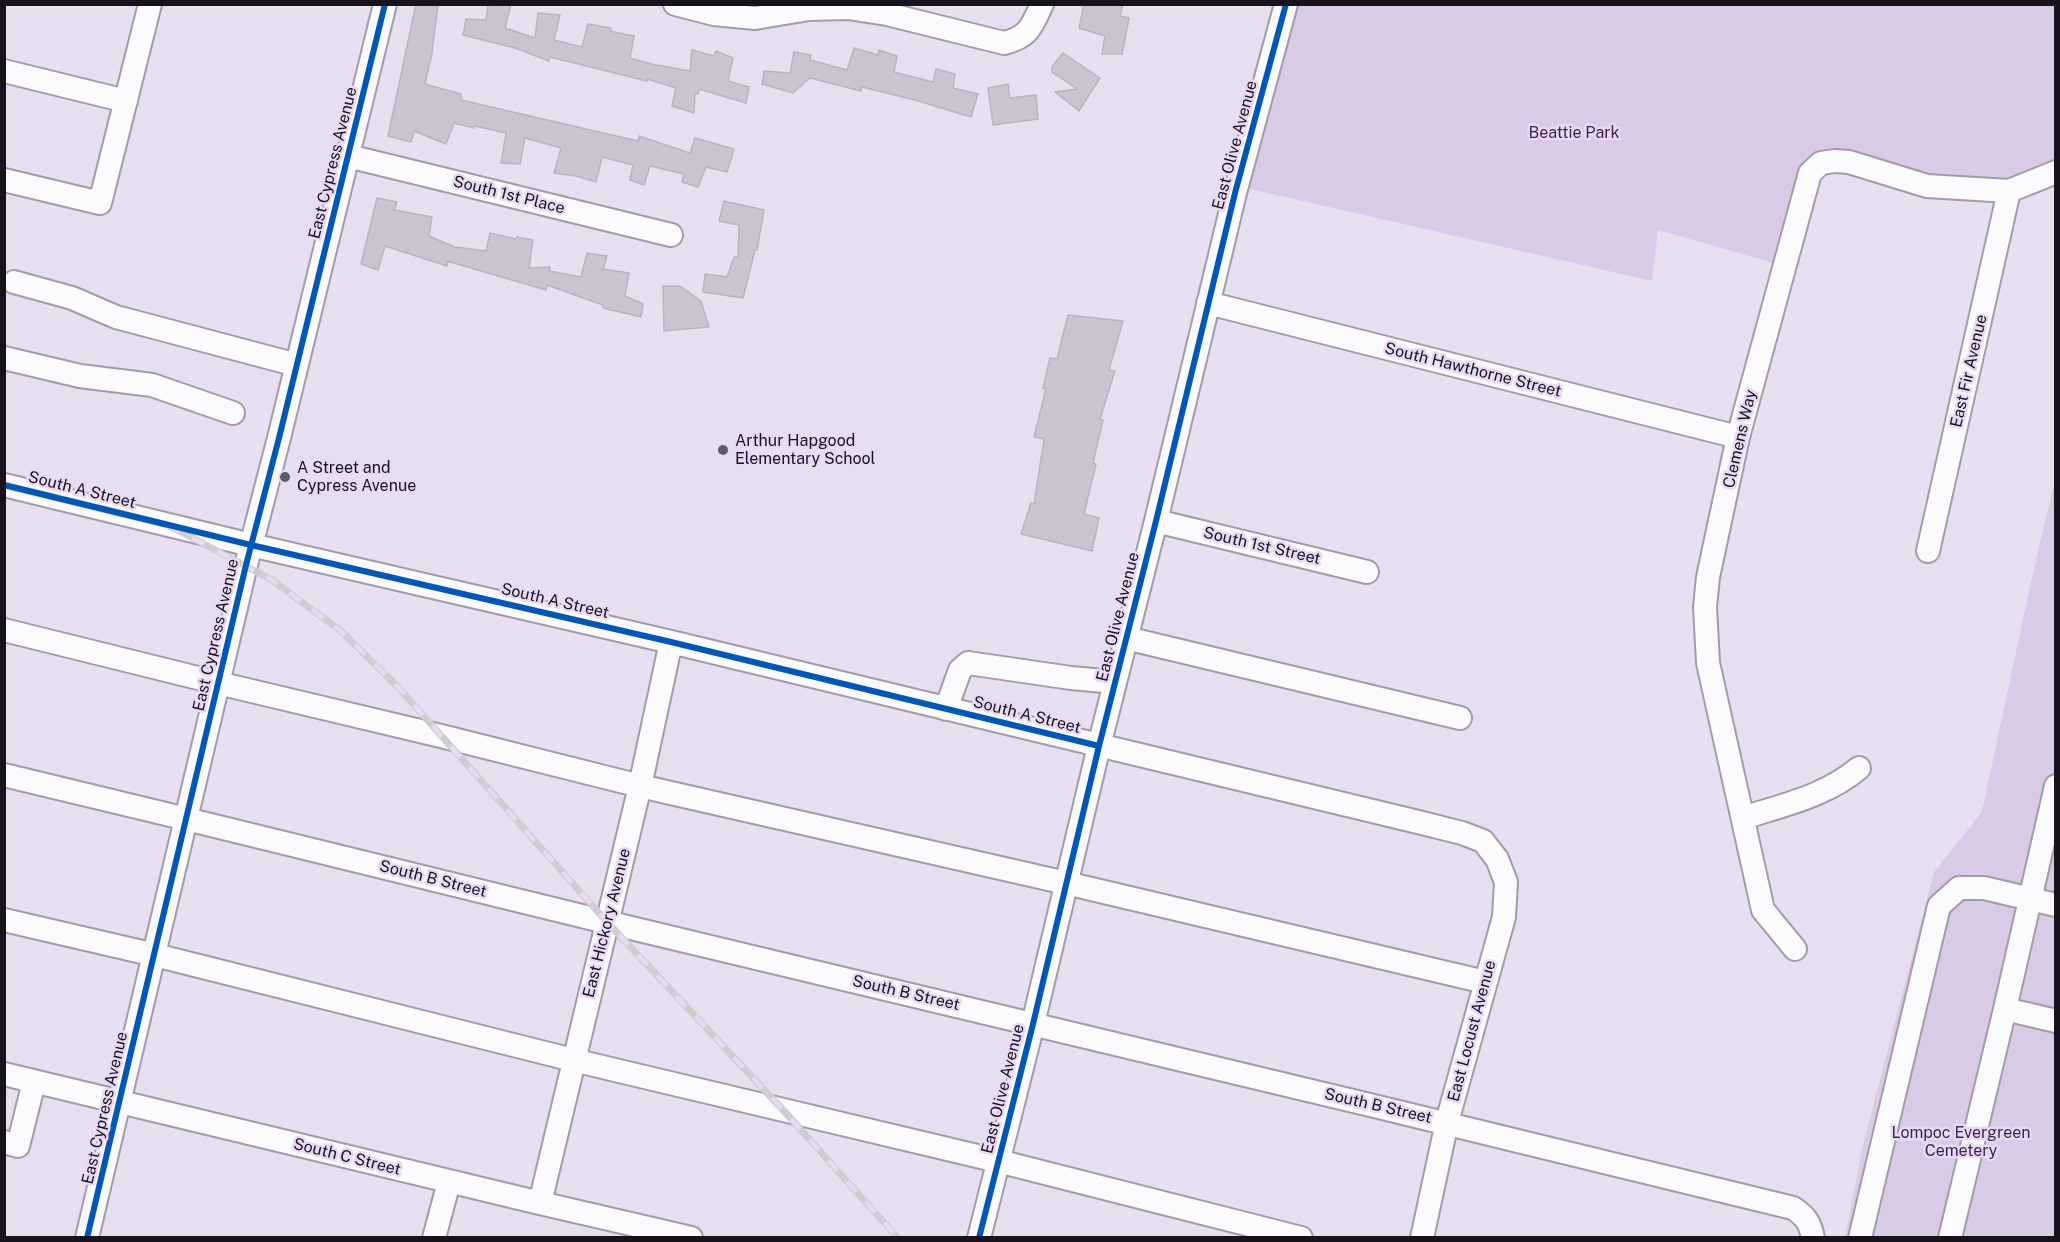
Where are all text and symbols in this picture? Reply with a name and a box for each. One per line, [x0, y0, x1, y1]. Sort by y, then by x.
street label: East Olive Avenue [1209, 78, 1261, 212]
street label: East Cypress Avenue [305, 85, 361, 241]
park label: Beattie Park [1529, 123, 1619, 143]
street label: South 1st Place [451, 172, 567, 218]
street label: East Fir Avenue [1947, 313, 1991, 429]
street label: South Hawthorne Street [1383, 339, 1563, 401]
street label: Clemens Way [1719, 388, 1761, 490]
place label: Arthur Hapgood Elementary School [735, 431, 875, 469]
marker: Arthur Hapgood Elementary School [716, 443, 730, 457]
place label: A Street and Cypress Avenue [297, 458, 416, 496]
street label: South A Street [26, 467, 138, 513]
marker: A Street and Cypress Avenue [278, 470, 292, 484]
street label: South 1st Street [1202, 523, 1322, 569]
street label: East Olive Avenue [1093, 550, 1143, 684]
street label: East Cypress Avenue [189, 557, 243, 713]
street label: South A Street [499, 579, 611, 623]
street label: South A Street [971, 692, 1083, 738]
street label: East Hickory Avenue [579, 846, 635, 1000]
street label: South B Street [377, 856, 489, 902]
street label: East Locust Avenue [1444, 958, 1500, 1104]
street label: South B Street [850, 971, 962, 1015]
street label: East Olive Avenue [978, 1022, 1028, 1156]
street label: East Cypress Avenue [78, 1030, 132, 1186]
street label: South B Street [1322, 1084, 1434, 1128]
park label: Lompoc Evergreen Cemetery [1891, 1123, 2031, 1161]
street label: South C Street [291, 1134, 403, 1180]

